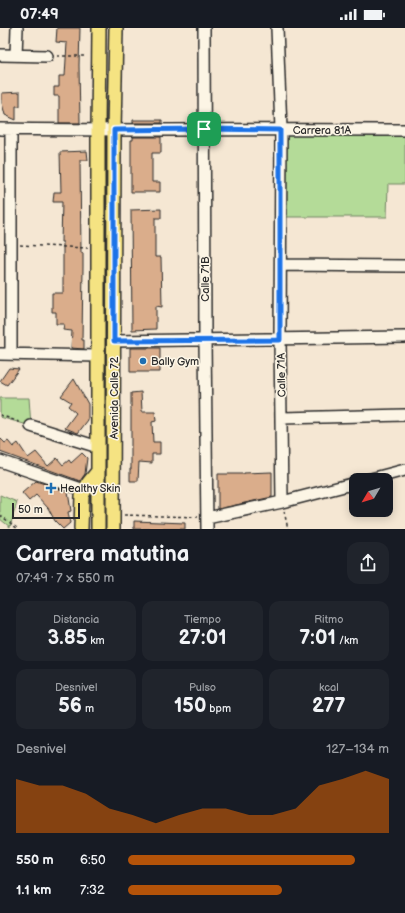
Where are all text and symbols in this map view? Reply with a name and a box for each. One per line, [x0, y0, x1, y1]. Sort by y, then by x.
text: 07:49 [20, 5, 59, 24]
pin [187, 112, 221, 146]
icon: arrive [193, 118, 215, 140]
street label: Carrera 81A [293, 124, 352, 137]
street label: Calle 71B [199, 256, 212, 302]
street label: Calle 71A [275, 352, 288, 397]
place label: Bally Gym [151, 355, 199, 368]
street label: Avenida Calle 72 [108, 356, 121, 439]
marker: Bally Gym [138, 356, 148, 366]
north arrow [349, 473, 393, 517]
map controls [349, 473, 393, 517]
marker: Healthy Skin [45, 482, 57, 494]
place label: Healthy Skin [60, 482, 121, 495]
scale bar [12, 501, 80, 520]
text: 50 m [18, 503, 43, 516]
text: Carrera matutina [16, 541, 189, 568]
button: share [347, 542, 389, 584]
text: 07:49 · 7 × 550 m [16, 570, 114, 586]
text: Distancia [53, 613, 99, 626]
text: Tiempo [184, 613, 221, 626]
text: Ritmo [314, 613, 343, 626]
text: 3.85 [48, 626, 87, 650]
text: 27:01 [178, 626, 227, 650]
text: 7:01 [299, 626, 336, 650]
text: km [87, 634, 105, 647]
text: /km [336, 634, 358, 647]
text: Desnivel [55, 681, 97, 694]
text: Pulso [189, 681, 216, 694]
text: kcal [319, 681, 339, 694]
text: 56 [58, 694, 82, 718]
text: 150 [174, 694, 206, 718]
text: 277 [312, 694, 346, 718]
text: m [82, 702, 94, 715]
text: bpm [206, 702, 231, 715]
text: Desnivel [16, 741, 66, 757]
text: 127–134 m [326, 741, 389, 757]
text: 550 m [16, 852, 54, 868]
text: 6:50 [80, 852, 106, 868]
text: 1.1 km [16, 882, 51, 898]
text: 7:32 [80, 882, 105, 898]

